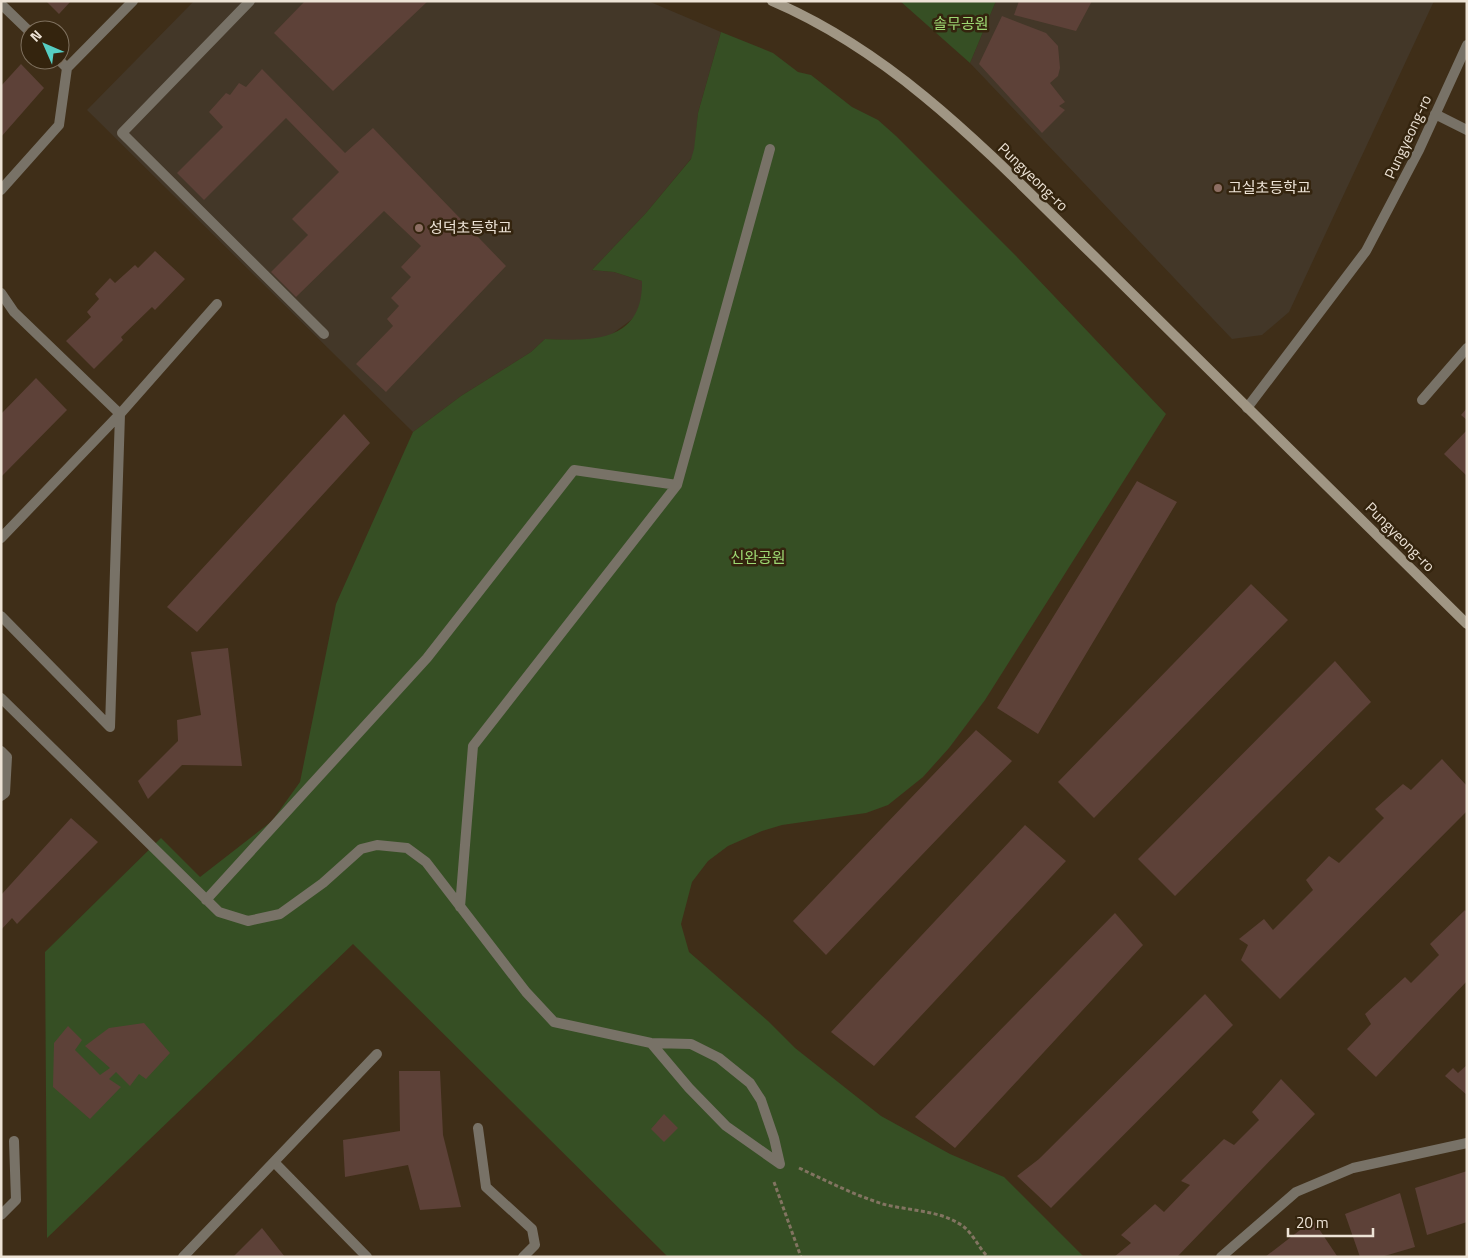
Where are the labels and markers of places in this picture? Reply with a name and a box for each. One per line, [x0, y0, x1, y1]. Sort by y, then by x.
place label: 고실초등학교 [1228, 176, 1311, 199]
marker: 고실초등학교 [1212, 182, 1224, 194]
place label: 성덕초등학교 [429, 216, 512, 239]
marker: 성덕초등학교 [413, 222, 425, 234]

